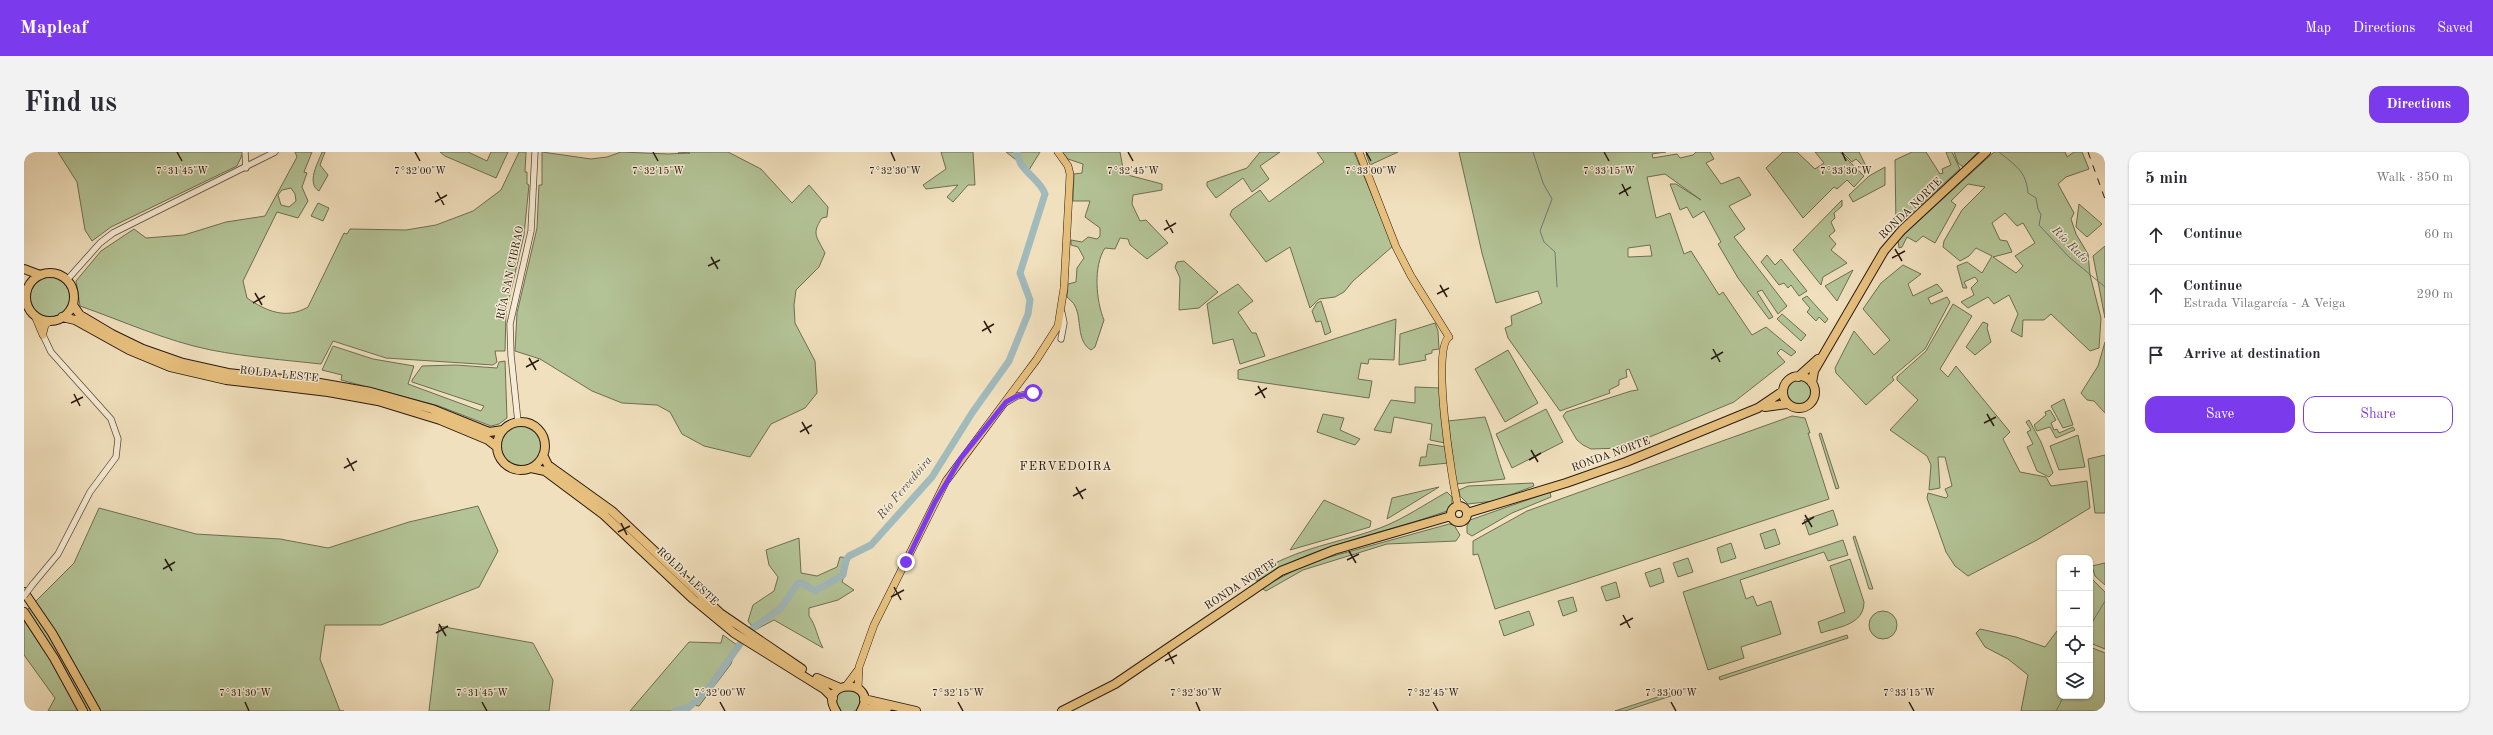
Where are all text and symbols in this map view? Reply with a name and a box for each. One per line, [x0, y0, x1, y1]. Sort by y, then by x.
text: Mapleaf [20, 19, 88, 38]
text: Map [2305, 21, 2331, 35]
text: Directions [2353, 21, 2415, 35]
text: Saved [2437, 21, 2473, 35]
button: Directions [2369, 86, 2469, 123]
text: Find us [24, 90, 117, 118]
text: 7°31'45"W [156, 166, 208, 176]
text: 7°32'00"W [394, 166, 446, 176]
text: 7°32'15"W [632, 166, 684, 176]
text: 7°32'30"W [869, 166, 921, 176]
text: 7°32'45"W [1107, 166, 1159, 176]
text: 7°33'00"W [1345, 166, 1397, 176]
text: 7°33'15"W [1583, 166, 1635, 176]
text: 7°33'30"W [1820, 166, 1872, 176]
text: 5 min [2145, 170, 2188, 187]
text: Walk · 350 m [2376, 171, 2453, 184]
street label: RONDA NORTE [1877, 176, 1945, 242]
street label: RÚA SAN CIBRAO [494, 224, 526, 321]
water label: Río Rato [2049, 224, 2091, 266]
icon: ahead [2145, 224, 2167, 246]
text: Continue [2183, 227, 2242, 242]
text: 60 m [2424, 228, 2453, 241]
text: Continue [2183, 279, 2242, 294]
icon: ahead [2145, 284, 2167, 306]
text: 290 m [2416, 288, 2453, 301]
text: Estrada Vilagarcía - A Veiga [2183, 297, 2345, 310]
icon: arrive [2145, 344, 2167, 366]
text: Arrive at destination [2183, 347, 2321, 362]
street label: ROLDA LESTE [239, 365, 319, 385]
route start [1024, 384, 1042, 402]
button: Save [2145, 396, 2295, 433]
button: Share [2303, 396, 2453, 433]
street label: RONDA NORTE [1570, 436, 1652, 474]
water label: Río Fervedoira [875, 454, 935, 522]
district label: FERVEDOIRA [1020, 461, 1112, 473]
street label: ROLDA LESTE [654, 546, 720, 608]
route end [897, 553, 915, 571]
map controls [2057, 555, 2093, 699]
button: + [2057, 555, 2093, 591]
street label: RONDA NORTE [1203, 558, 1279, 612]
button: − [2057, 591, 2093, 627]
button: locate [2057, 627, 2093, 663]
button: layers [2057, 663, 2093, 699]
text: 7°31'30"W [219, 688, 271, 698]
text: 7°31'45"W [456, 688, 508, 698]
text: 7°32'00"W [694, 688, 746, 698]
text: 7°32'15"W [932, 688, 984, 698]
text: 7°32'30"W [1170, 688, 1222, 698]
text: 7°32'45"W [1407, 688, 1459, 698]
text: 7°33'00"W [1645, 688, 1697, 698]
text: 7°33'15"W [1883, 688, 1935, 698]

